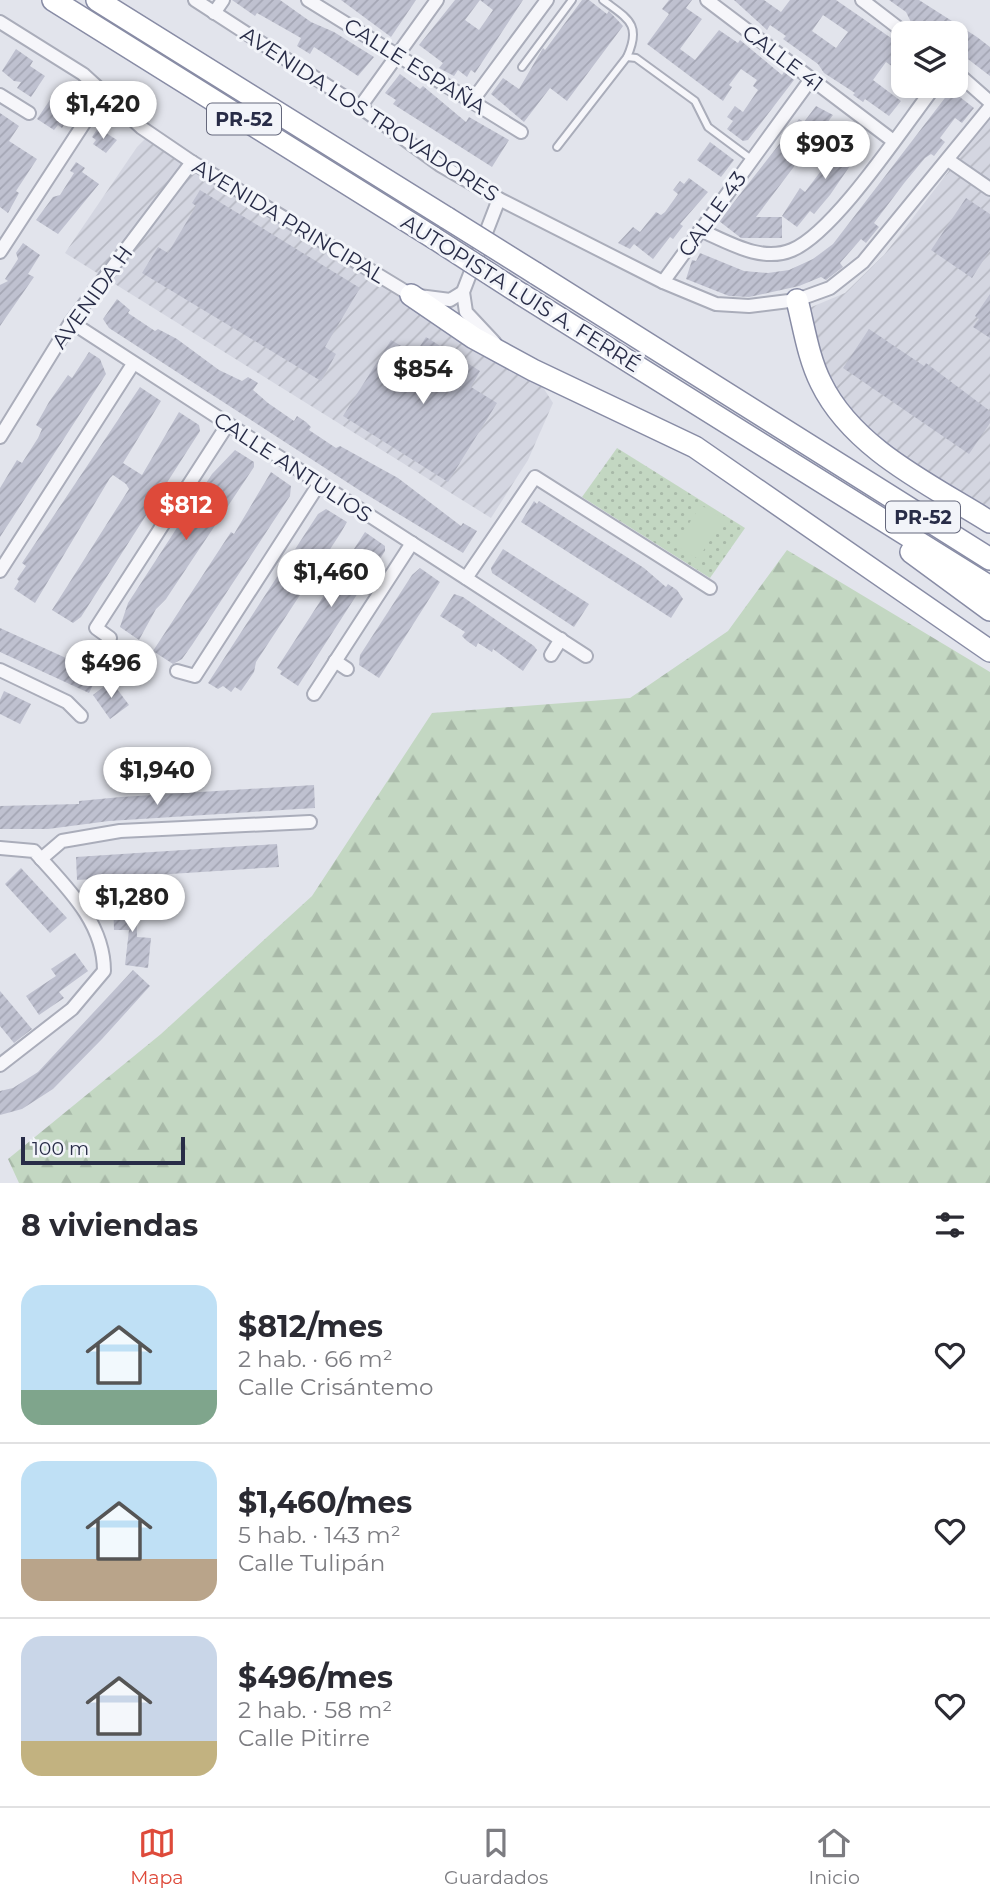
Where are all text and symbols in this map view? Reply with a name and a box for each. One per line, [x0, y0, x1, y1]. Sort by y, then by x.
street label: CALLE ESPAÑA [340, 12, 491, 120]
street label: CALLE 41 [738, 19, 828, 97]
street label: AVENIDA LOS TROVADORES [236, 21, 504, 207]
map controls [891, 21, 968, 98]
button: layers [891, 21, 968, 98]
pin: $1,420 [46, 82, 160, 141]
text: $1,420 [66, 90, 140, 118]
road number: PR-52 [207, 104, 281, 134]
pin: $903 [784, 122, 866, 181]
text: $903 [796, 130, 854, 158]
street label: AVENIDA PRINCIPAL [188, 154, 390, 289]
street label: CALLE 43 [673, 166, 751, 262]
street label: AUTOPISTA LUIS A. FERRÉ [397, 209, 645, 377]
street label: AVENIDA H [46, 241, 138, 353]
pin: $854 [382, 346, 464, 406]
text: $854 [393, 355, 453, 383]
street label: CALLE ANTULIOS [209, 407, 377, 527]
pin: $812 [145, 482, 227, 542]
text: $812 [160, 491, 212, 519]
road number: PR-52 [886, 502, 960, 532]
pin: $1,460 [274, 550, 388, 609]
text: $1,460 [293, 558, 369, 586]
pin: $496 [70, 640, 152, 700]
text: $496 [81, 649, 141, 677]
pin: $1,940 [100, 748, 214, 807]
text: $1,940 [119, 756, 195, 784]
pin: $1,280 [75, 874, 189, 934]
text: $1,280 [95, 883, 169, 911]
scale bar [21, 1134, 186, 1166]
text: 100 m [32, 1137, 89, 1160]
icon: filters [931, 1206, 969, 1244]
text: 8 viviendas [21, 1207, 198, 1244]
text: $812/mes [238, 1308, 383, 1345]
icon: home [77, 1313, 161, 1397]
icon: heart [931, 1336, 969, 1374]
text: 2 hab. · 66 m² [238, 1345, 393, 1373]
text: Calle Crisántemo [238, 1373, 434, 1401]
text: $1,460/mes [238, 1484, 412, 1521]
icon: home [77, 1489, 161, 1573]
icon: heart [931, 1512, 969, 1550]
text: 5 hab. · 143 m² [238, 1521, 401, 1549]
text: Calle Tulipán [238, 1549, 385, 1577]
text: $496/mes [238, 1659, 393, 1696]
icon: home [77, 1664, 161, 1748]
icon: heart [931, 1687, 969, 1725]
text: 2 hab. · 58 m² [238, 1696, 392, 1724]
text: Calle Pitirre [238, 1724, 370, 1752]
tab: Mapa [130, 1824, 184, 1889]
tab: Guardados [444, 1824, 548, 1889]
tab: Inicio [809, 1824, 860, 1889]

